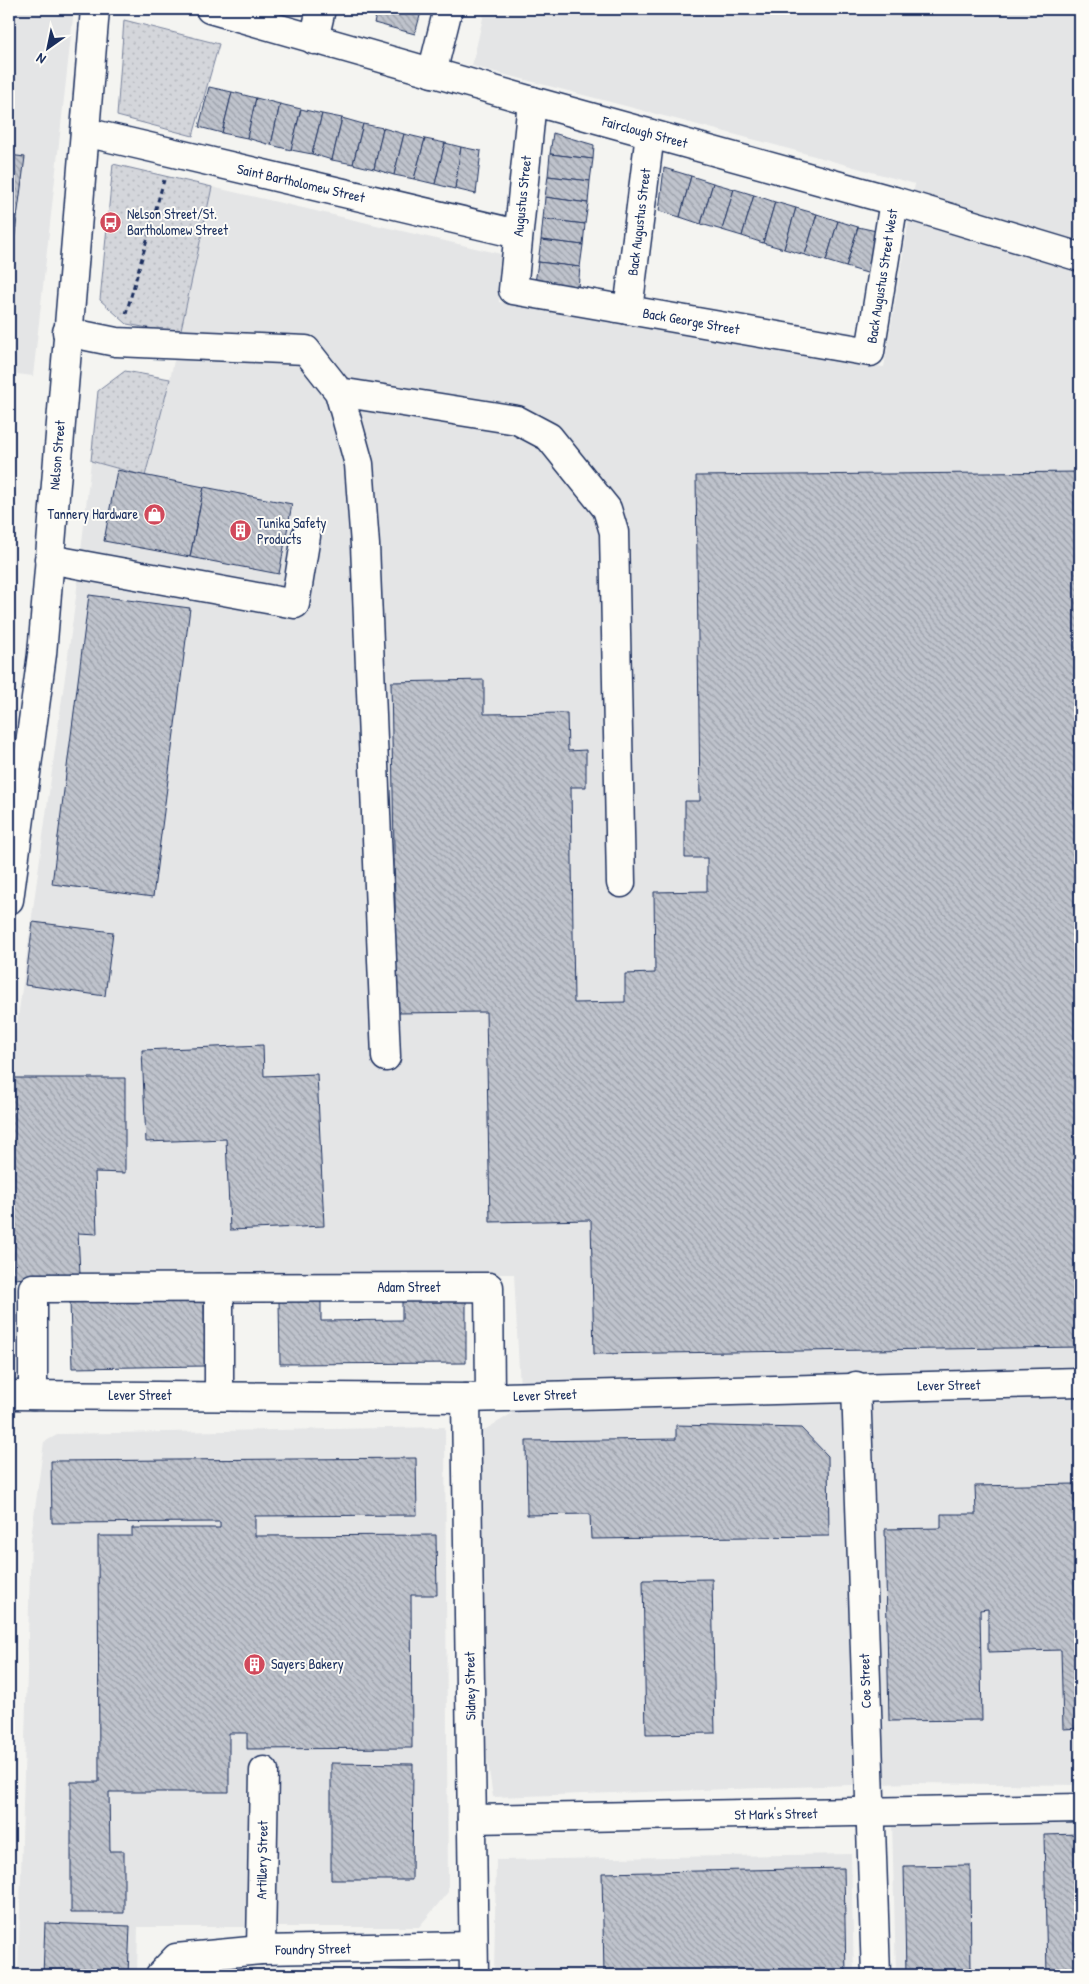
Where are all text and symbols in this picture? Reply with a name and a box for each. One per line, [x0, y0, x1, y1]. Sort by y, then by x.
north arrow [22, 22, 72, 72]
text: N [32, 49, 49, 69]
street label: Fairclough Street [599, 111, 690, 153]
street label: Augustus Street [508, 154, 536, 237]
street label: Saint Bartholomew Street [235, 159, 367, 206]
street label: Back Augustus Street [622, 167, 656, 277]
place label: Nelson Street/St. Bartholomew Street [127, 204, 228, 239]
street label: Back Augustus Street West [861, 207, 903, 345]
bus stop icon: Nelson Street/St. Bartholomew Street [99, 210, 123, 234]
street label: Back George Street [641, 303, 741, 339]
street label: Nelson Street [44, 419, 69, 491]
shop icon: Tannery Hardware [142, 502, 166, 526]
place label: Tannery Hardware [47, 504, 138, 524]
place label: Tunika Safety Products [257, 513, 326, 548]
building icon: Tunika Safety Products [229, 519, 253, 543]
street label: Adam Street [377, 1277, 441, 1296]
street label: Lever Street [917, 1374, 981, 1395]
street label: Lever Street [513, 1384, 577, 1405]
street label: Lever Street [108, 1385, 172, 1404]
street label: Sidney Street [459, 1651, 481, 1720]
building icon: Sayers Bakery [243, 1652, 267, 1676]
street label: Coe Street [854, 1653, 875, 1709]
place label: Sayers Bakery [271, 1654, 344, 1674]
street label: St Mark's Street [734, 1803, 818, 1824]
street label: Artillery Street [251, 1820, 273, 1900]
street label: Foundry Street [274, 1938, 351, 1960]

